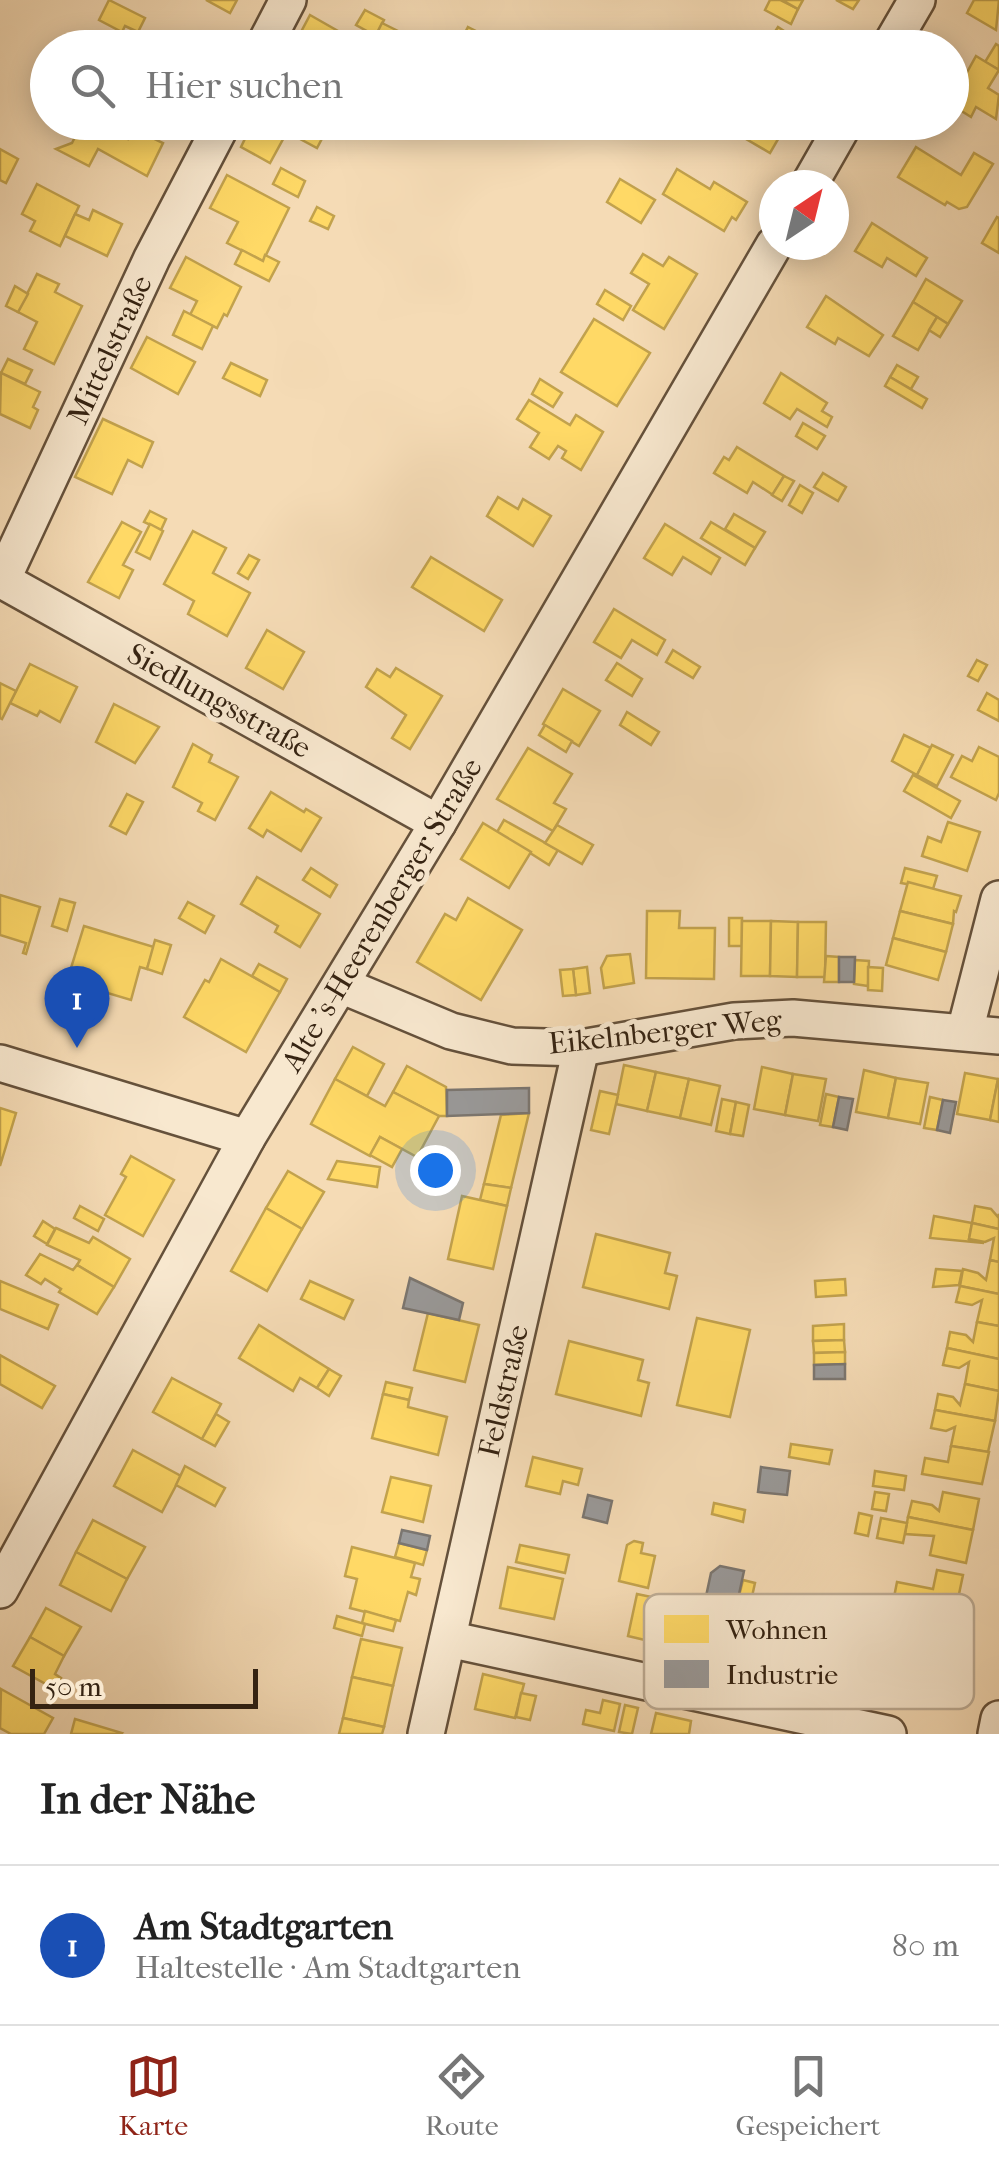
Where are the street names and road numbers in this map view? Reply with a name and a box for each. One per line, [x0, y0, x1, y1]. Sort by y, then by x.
street label: Mittelstraße [60, 270, 160, 430]
street label: Siedlungsstraße [121, 636, 317, 766]
street label: Alte 's-Heerenberger Straße [274, 752, 490, 1079]
street label: Eikelnberger Weg [547, 1002, 784, 1062]
street label: Feldstraße [472, 1321, 536, 1461]

